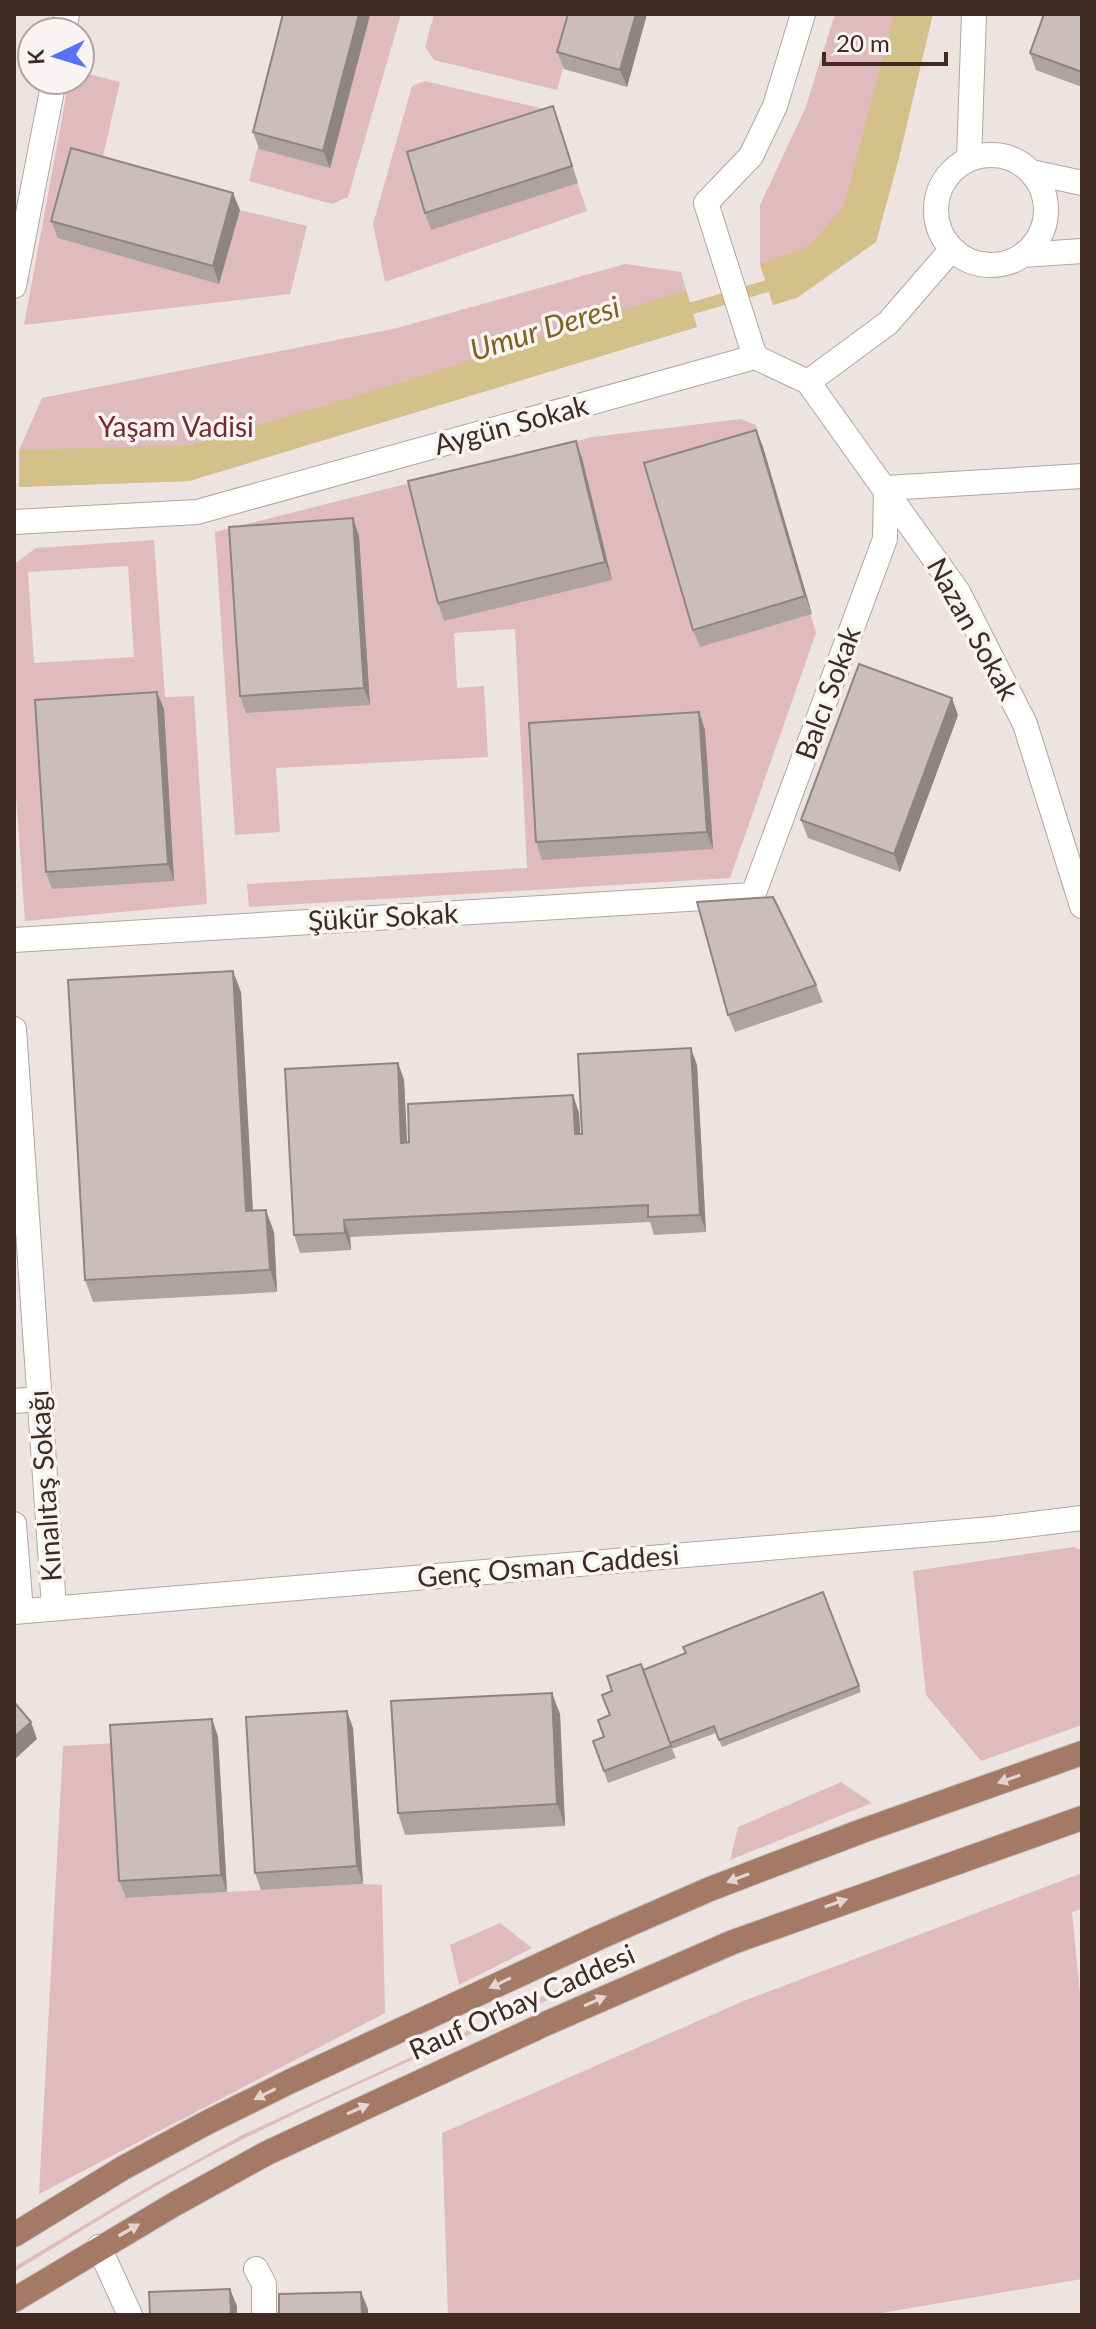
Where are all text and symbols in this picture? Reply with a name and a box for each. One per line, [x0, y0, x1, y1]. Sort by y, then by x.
north arrow [16, 16, 96, 96]
scale bar [824, 16, 946, 66]
text: 20 m [836, 28, 890, 57]
text: K [21, 48, 50, 66]
water label: Umur Deresi [465, 287, 624, 367]
street label: Aygün Sokak [430, 387, 592, 461]
park label: Yaşam Vadisi [98, 409, 254, 443]
street label: Nazan Sokak [921, 551, 1027, 706]
street label: Balcı Sokak [787, 621, 867, 764]
street label: Şükür Sokak [307, 895, 460, 937]
street label: Kınalıtaş Sokağı [20, 1389, 68, 1583]
street label: Genç Osman Caddesi [415, 1537, 680, 1593]
one-way arrow [996, 1774, 1020, 1786]
one-way arrow [726, 1872, 750, 1885]
one-way arrow [824, 1897, 848, 1909]
street label: Rauf Orbay Caddesi [403, 1936, 640, 2066]
one-way arrow [488, 1976, 512, 1990]
one-way arrow [583, 1995, 607, 2008]
one-way arrow [253, 2087, 276, 2100]
one-way arrow [347, 2102, 370, 2115]
one-way arrow [118, 2223, 140, 2237]

